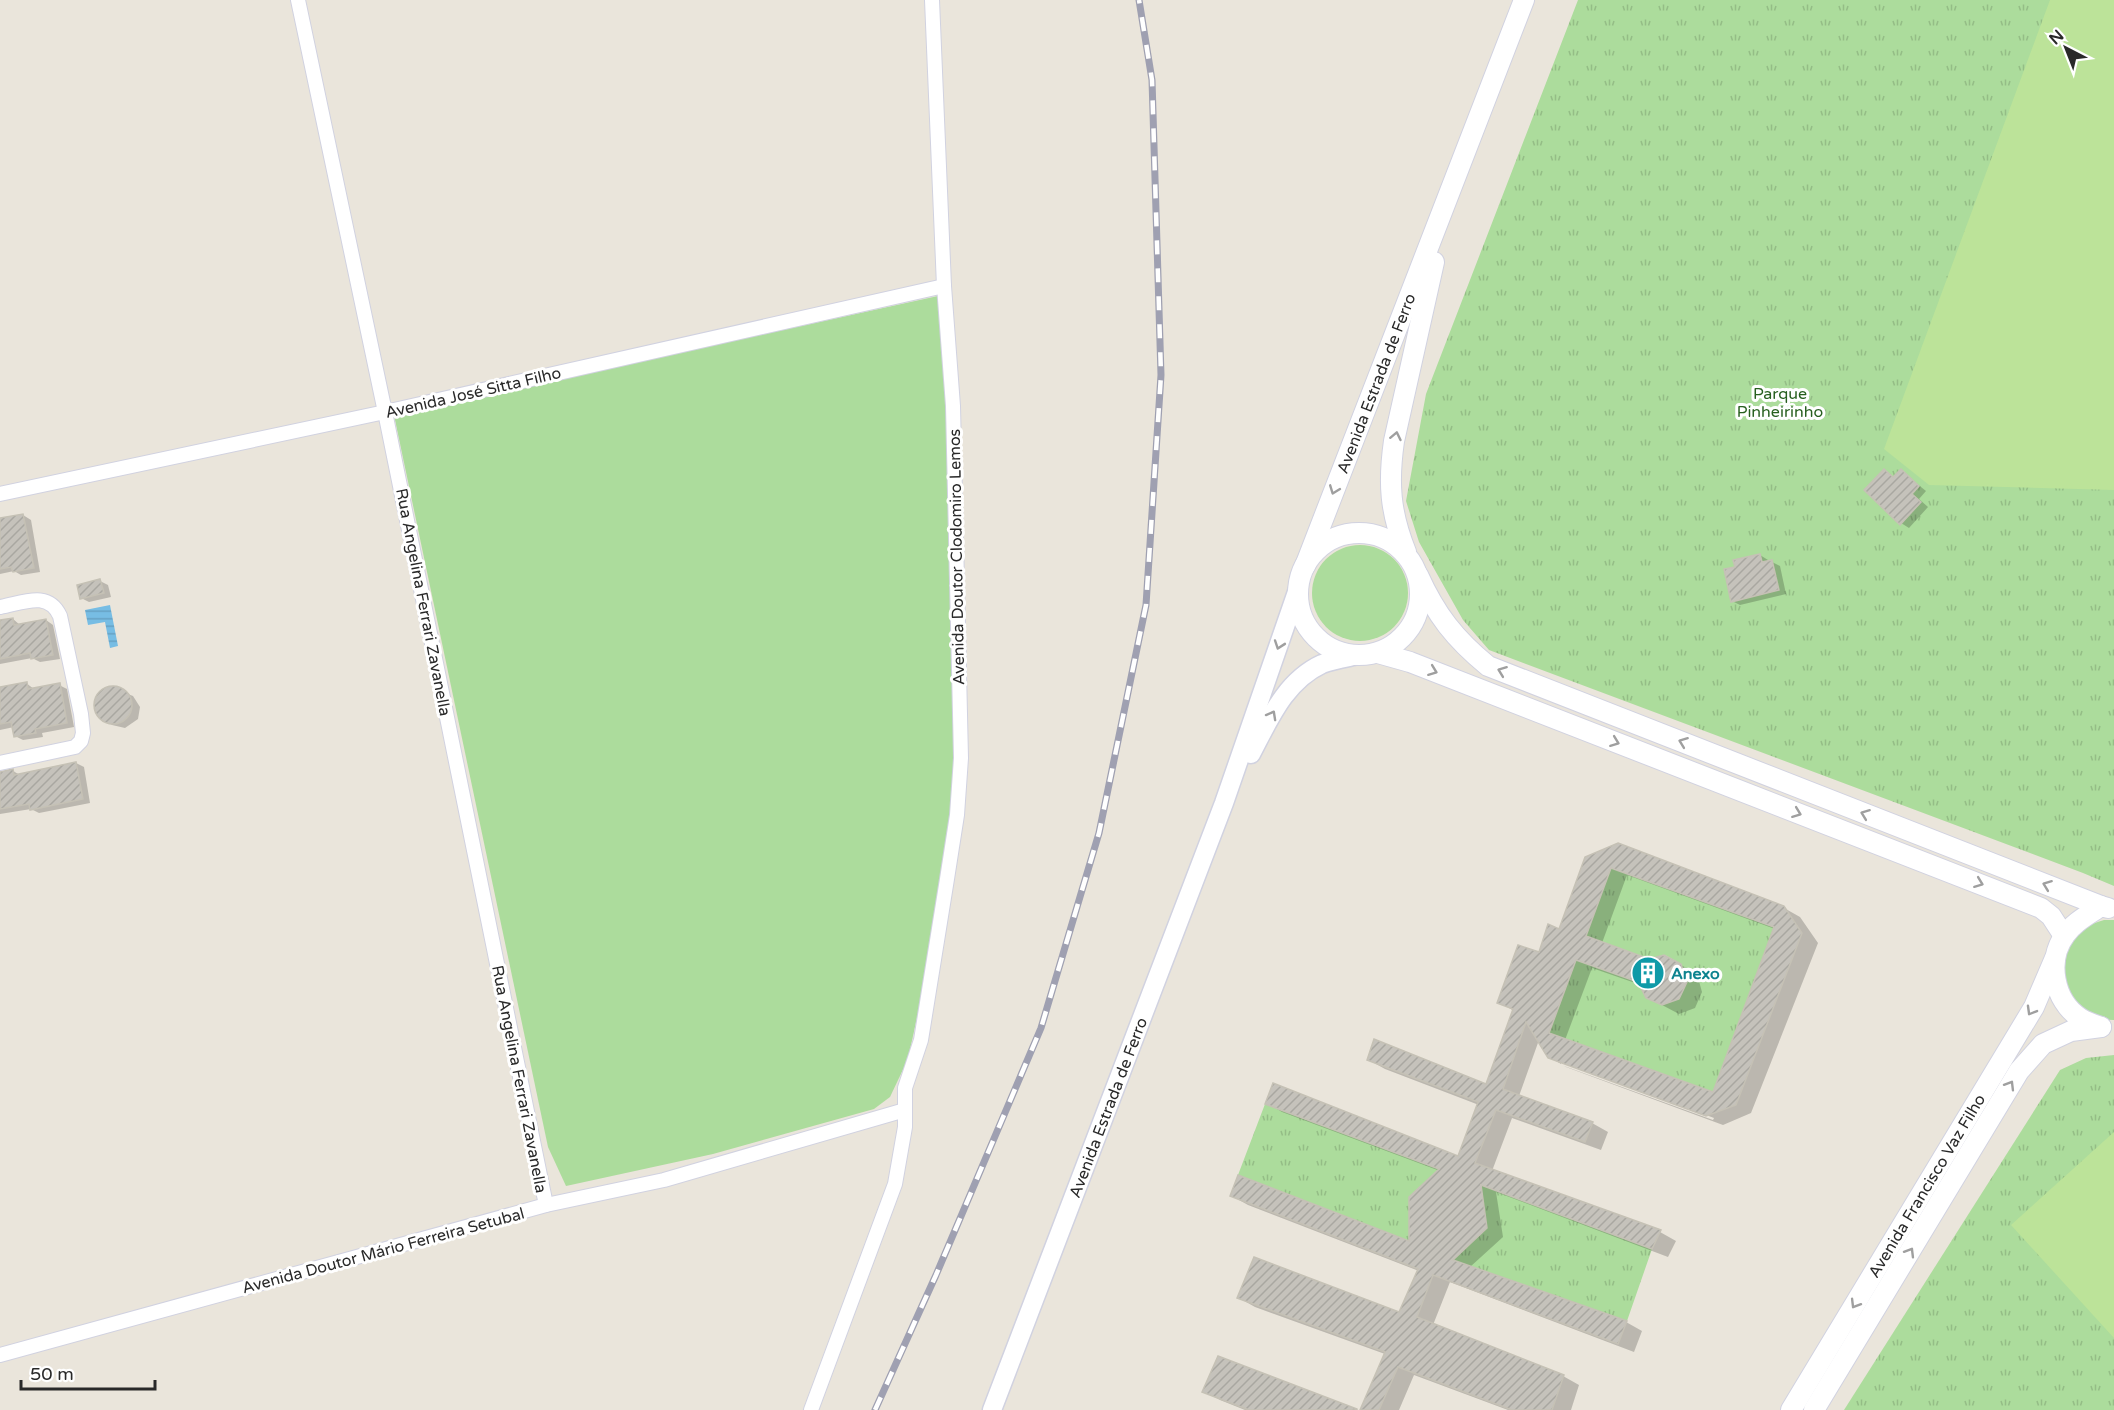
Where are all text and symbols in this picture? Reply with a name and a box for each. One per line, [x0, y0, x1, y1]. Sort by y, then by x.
north arrow [2036, 18, 2096, 78]
text: N [2045, 26, 2068, 49]
street label: Avenida Estrada de Ferro [1333, 291, 1421, 476]
street label: Avenida José Sitta Filho [383, 363, 563, 423]
park label: Parque Pinheirinho [1737, 384, 1823, 422]
street label: Avenida Doutor Clodomiro Lemos [945, 429, 969, 685]
one-way arrow [1388, 431, 1401, 441]
one-way arrow [1329, 484, 1342, 494]
street label: Rua Angelina Ferrari Zavanella [391, 487, 455, 718]
one-way arrow [1273, 639, 1286, 650]
one-way arrow [1428, 664, 1438, 677]
one-way arrow [1497, 666, 1508, 678]
one-way arrow [1265, 711, 1276, 721]
one-way arrow [1609, 735, 1620, 747]
one-way arrow [1679, 737, 1689, 750]
one-way arrow [1791, 806, 1802, 818]
one-way arrow [1860, 808, 1871, 821]
one-way arrow [1973, 876, 1983, 889]
one-way arrow [2042, 880, 2053, 892]
building icon: Anexo [1630, 955, 1666, 991]
street label: Rua Angelina Ferrari Zavanella [487, 964, 551, 1195]
place label: Anexo [1671, 964, 1720, 984]
one-way arrow [2026, 1005, 2038, 1015]
street label: Avenida Estrada de Ferro [1065, 1015, 1152, 1201]
one-way arrow [2003, 1081, 2015, 1091]
street label: Avenida Francisco Vaz Filho [1864, 1091, 1990, 1282]
street label: Avenida Doutor Mário Ferreira Setubal [240, 1204, 527, 1298]
one-way arrow [1902, 1248, 1914, 1258]
one-way arrow [1850, 1298, 1862, 1308]
scale bar [21, 1353, 154, 1391]
text: 50 m [30, 1363, 74, 1385]

